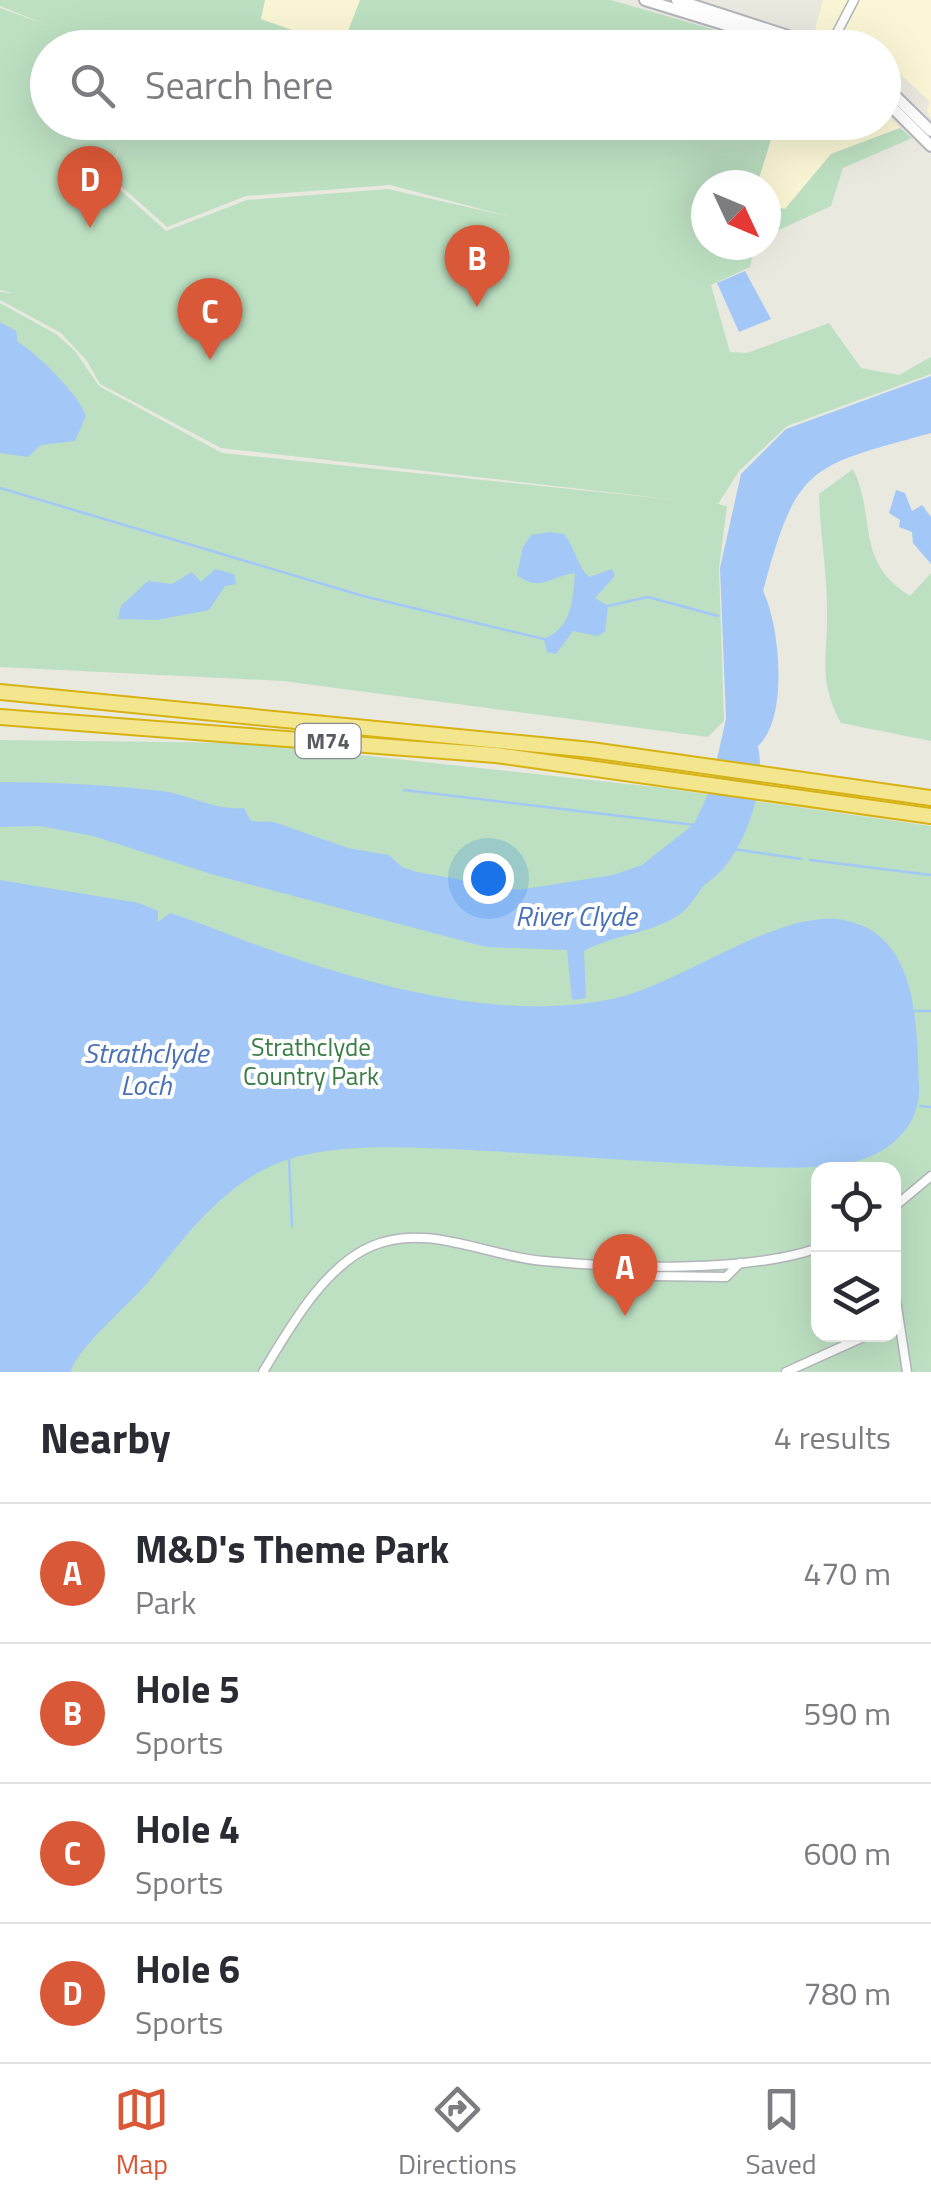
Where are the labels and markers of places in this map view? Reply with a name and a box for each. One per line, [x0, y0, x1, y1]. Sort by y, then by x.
pin: D [58, 146, 122, 228]
pin: B [444, 224, 510, 307]
pin: C [178, 278, 242, 360]
pin: A [592, 1234, 658, 1316]

